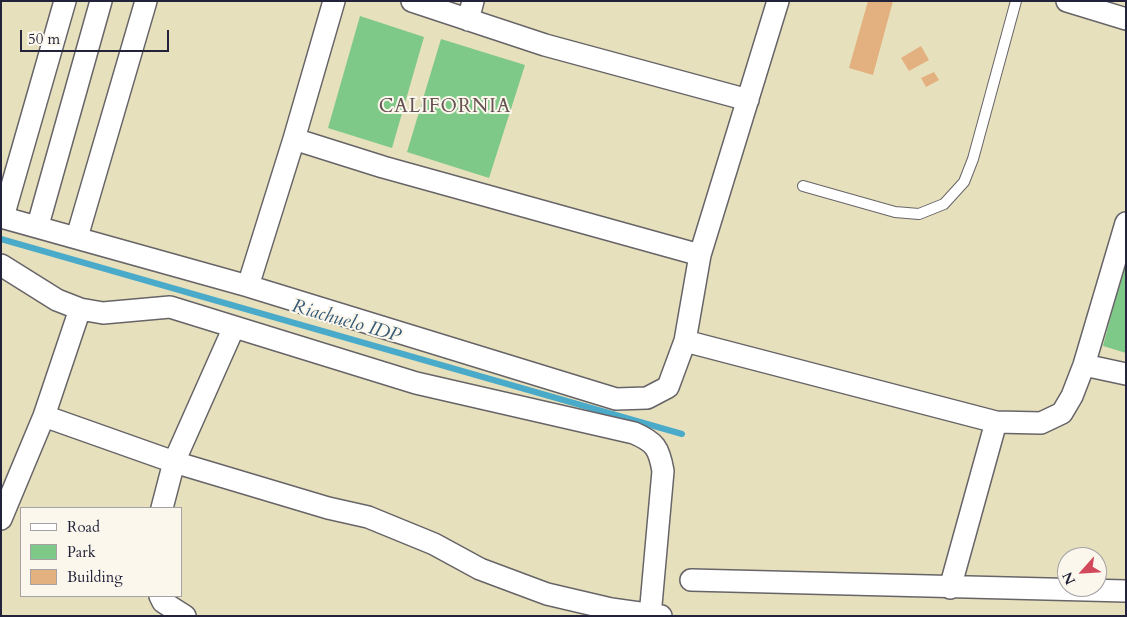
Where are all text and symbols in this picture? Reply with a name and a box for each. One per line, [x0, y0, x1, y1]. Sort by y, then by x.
scale bar [22, 20, 171, 52]
text: 50 m [28, 29, 60, 49]
district label: CALIFORNIA [377, 97, 513, 119]
water label: Riachuelo IDP [289, 296, 403, 348]
legend [20, 507, 182, 597]
text: Road [67, 517, 100, 537]
text: Park [67, 542, 96, 562]
north arrow [1057, 547, 1107, 597]
text: Building [67, 567, 123, 587]
text: N [1058, 569, 1080, 588]

